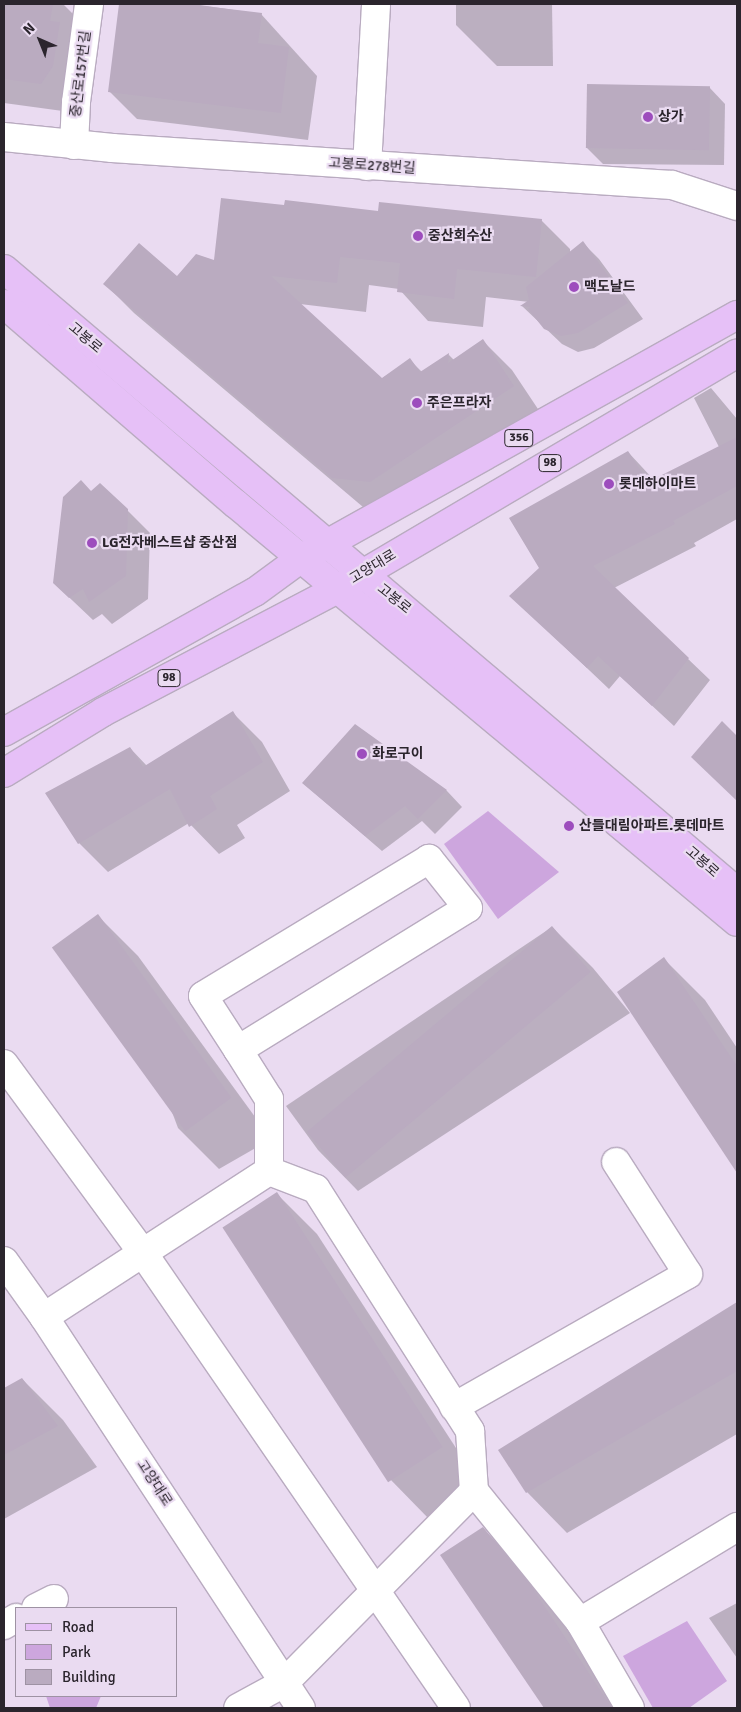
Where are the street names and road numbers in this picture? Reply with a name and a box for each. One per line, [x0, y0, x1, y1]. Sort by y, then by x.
street label: 중산로157번길 [67, 30, 95, 118]
street label: 고봉로278번길 [328, 155, 416, 177]
street label: 고봉로 [65, 319, 105, 357]
road number: 356 [504, 428, 534, 448]
road number: 98 [538, 453, 562, 472]
street label: 고양대로 [347, 547, 399, 587]
street label: 고봉로 [374, 580, 414, 618]
road number: 98 [156, 668, 182, 688]
street label: 고봉로 [682, 843, 722, 881]
street label: 고양대로 [133, 1457, 175, 1509]

